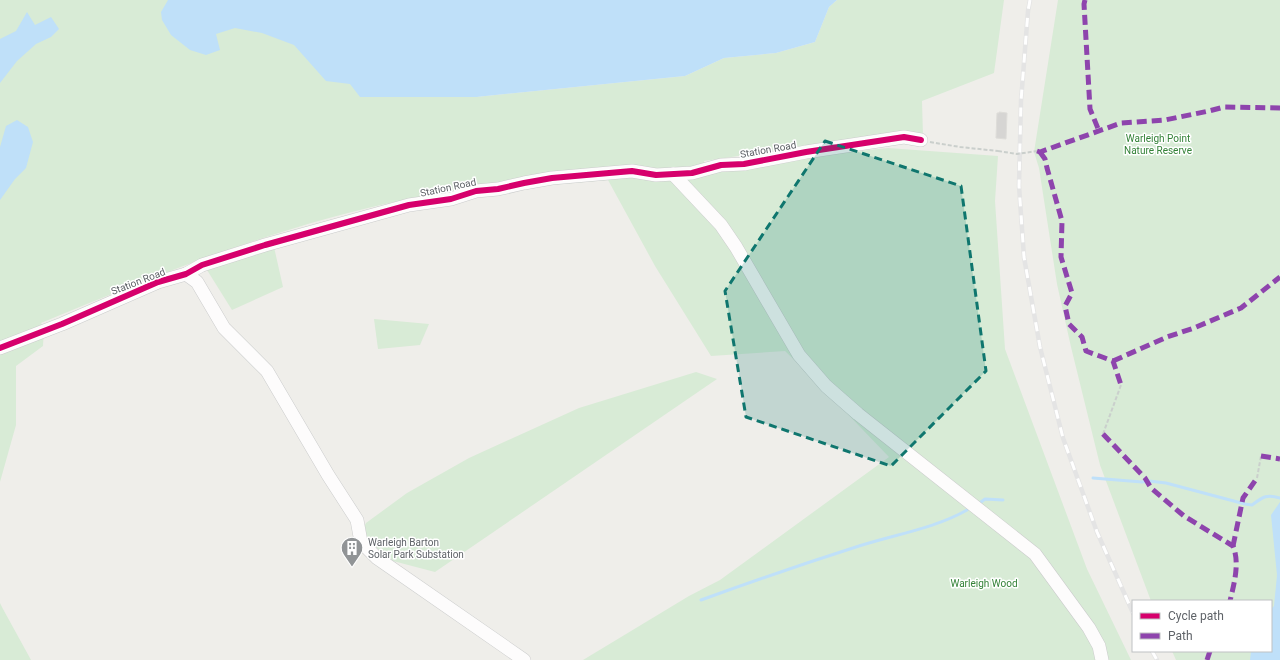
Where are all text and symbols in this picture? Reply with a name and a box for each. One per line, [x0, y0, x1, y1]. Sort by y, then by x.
park label: Warleigh Point Nature Reserve [1124, 133, 1192, 156]
street label: Station Road [739, 139, 797, 160]
street label: Station Road [419, 176, 477, 199]
street label: Station Road [110, 266, 167, 297]
building icon: Warleigh Barton Solar Park Substation [339, 535, 365, 568]
place label: Warleigh Barton Solar Park Substation [368, 537, 464, 560]
park label: Warleigh Wood [950, 578, 1018, 589]
legend [1132, 600, 1272, 652]
text: Cycle path [1168, 609, 1224, 623]
text: Path [1168, 629, 1193, 643]

